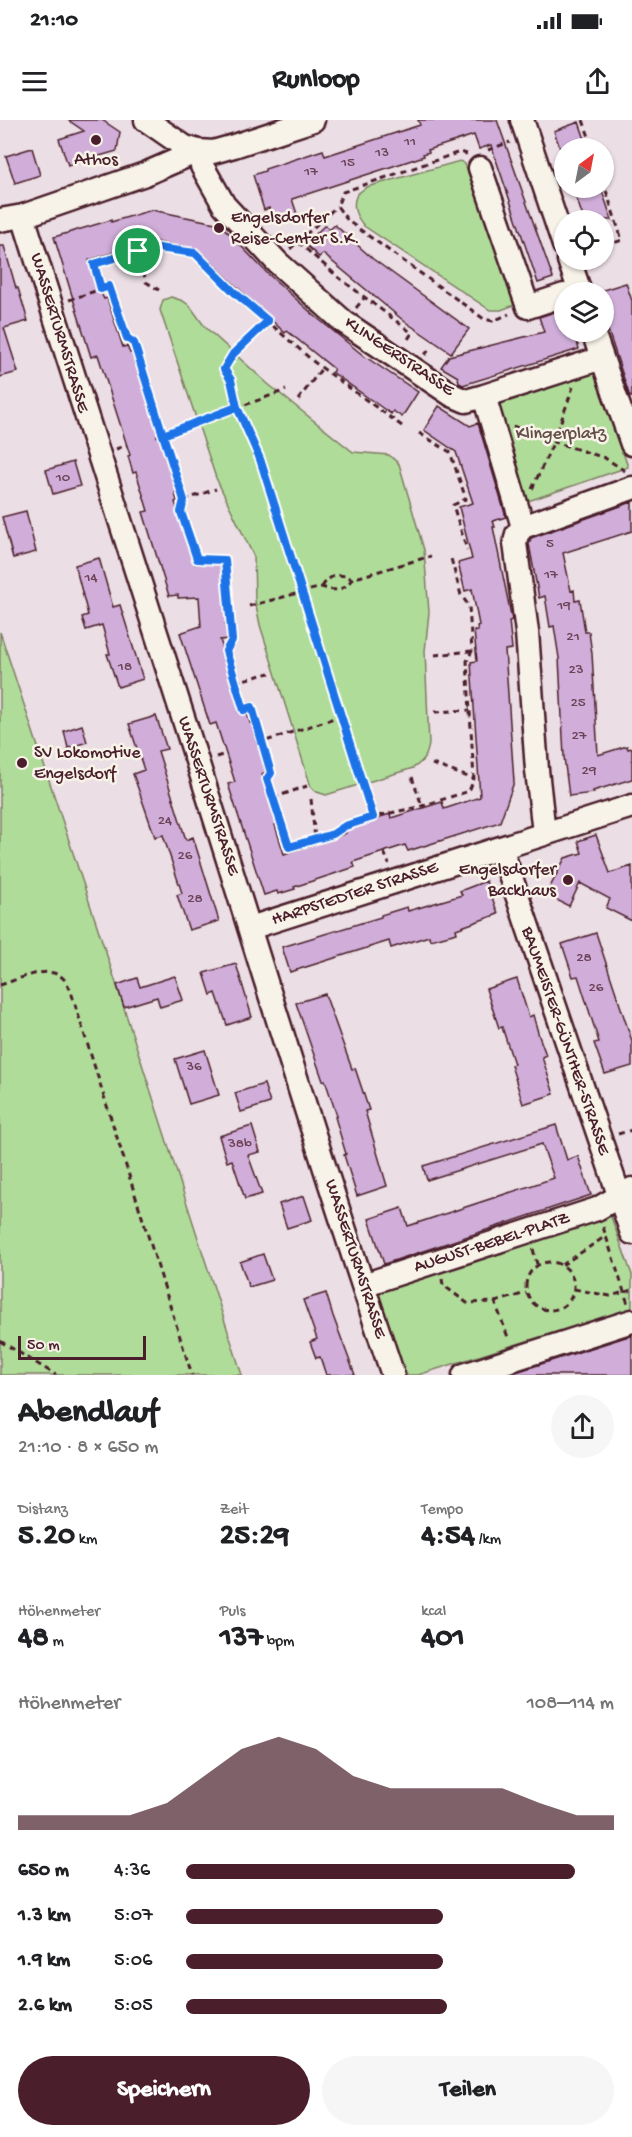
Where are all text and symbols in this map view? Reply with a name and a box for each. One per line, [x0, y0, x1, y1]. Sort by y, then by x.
text: 21:10 [30, 8, 78, 34]
icon: menu [18, 65, 51, 98]
text: Runloop [273, 65, 359, 97]
icon: share [581, 65, 614, 98]
marker: Athos [89, 133, 103, 147]
house number: 11 [403, 133, 416, 151]
north arrow [554, 138, 614, 198]
map controls [554, 138, 614, 342]
house number: 13 [374, 144, 389, 162]
place label: Athos [74, 150, 119, 171]
house number: 15 [340, 154, 355, 172]
house number: 17 [303, 163, 319, 181]
place label: Engelsdorfer Reise-Center S.K. [231, 208, 360, 250]
button: locate [554, 210, 614, 270]
marker: Engelsdorfer Reise-Center S.K. [212, 221, 226, 235]
pin [112, 225, 163, 276]
icon: arrive [121, 234, 154, 267]
street label: WASSERTURMSTRASSE [25, 251, 93, 416]
button: layers [554, 282, 614, 342]
street label: KLINGERSTRASSE [340, 313, 459, 402]
park label: Klingerplatz [516, 424, 607, 445]
house number: 10 [55, 469, 71, 487]
house number: 5 [546, 535, 554, 553]
house number: 17 [543, 566, 559, 584]
house number: 14 [83, 569, 98, 587]
house number: 19 [556, 597, 571, 615]
house number: 21 [566, 628, 580, 646]
house number: 18 [117, 658, 132, 676]
house number: 23 [568, 661, 584, 679]
house number: 25 [570, 694, 586, 712]
street label: WASSERTURMSTRASSE [172, 714, 244, 879]
house number: 27 [571, 727, 588, 745]
place label: SV Lokomotive Engelsdorf [34, 743, 141, 785]
marker: SV Lokomotive Engelsdorf [15, 756, 29, 770]
house number: 29 [582, 762, 597, 780]
house number: 24 [158, 812, 172, 830]
house number: 26 [178, 847, 193, 865]
street label: HARPSTEDTER STRASSE [269, 857, 442, 931]
place label: Engelsdorfer Backhaus [459, 860, 558, 902]
marker: Engelsdorfer Backhaus [561, 873, 575, 887]
house number: 28 [187, 890, 203, 908]
street label: BAUMEISTER-GÜNTHER-STRASSE [516, 923, 614, 1159]
house number: 28 [576, 949, 592, 967]
house number: 26 [589, 979, 604, 997]
house number: 36 [185, 1058, 202, 1076]
house number: 38b [227, 1135, 252, 1153]
street label: WASSERTURMSTRASSE [319, 1177, 391, 1342]
street label: AUGUST-BEBEL-PLATZ [411, 1208, 573, 1278]
scale bar [18, 1333, 146, 1360]
text: 50 m [27, 1337, 60, 1356]
text: Abendlauf [18, 1395, 158, 1433]
button: share [551, 1395, 614, 1458]
text: 21:10 · 8 × 650 m [18, 1437, 158, 1460]
text: Distanz [18, 1501, 68, 1520]
text: Zeit [220, 1501, 248, 1520]
text: Tempo [421, 1501, 463, 1520]
text: 5.20 [18, 1520, 75, 1555]
text: 25:29 [220, 1520, 289, 1555]
text: 4:54 [421, 1520, 475, 1555]
text: km [75, 1531, 97, 1550]
text: /km [475, 1531, 501, 1550]
text: Höhenmeter [18, 1603, 100, 1622]
text: Puls [220, 1603, 245, 1622]
text: kcal [421, 1603, 446, 1622]
text: 48 [18, 1622, 49, 1657]
text: 137 [220, 1622, 263, 1657]
text: 401 [421, 1622, 465, 1657]
text: m [49, 1633, 64, 1652]
text: bpm [263, 1633, 294, 1652]
text: Höhenmeter [18, 1693, 120, 1716]
text: 108–114 m [527, 1693, 614, 1716]
text: 650 m [18, 1860, 69, 1883]
text: 4:36 [114, 1860, 150, 1883]
text: 1.3 km [18, 1905, 71, 1928]
text: 5:07 [114, 1905, 153, 1928]
text: 1.9 km [18, 1950, 70, 1973]
text: 5:06 [114, 1950, 152, 1973]
text: 2.6 km [18, 1995, 72, 2018]
text: 5:05 [114, 1995, 153, 2018]
button: Speichern [18, 2056, 310, 2125]
button: Teilen [322, 2056, 614, 2125]

